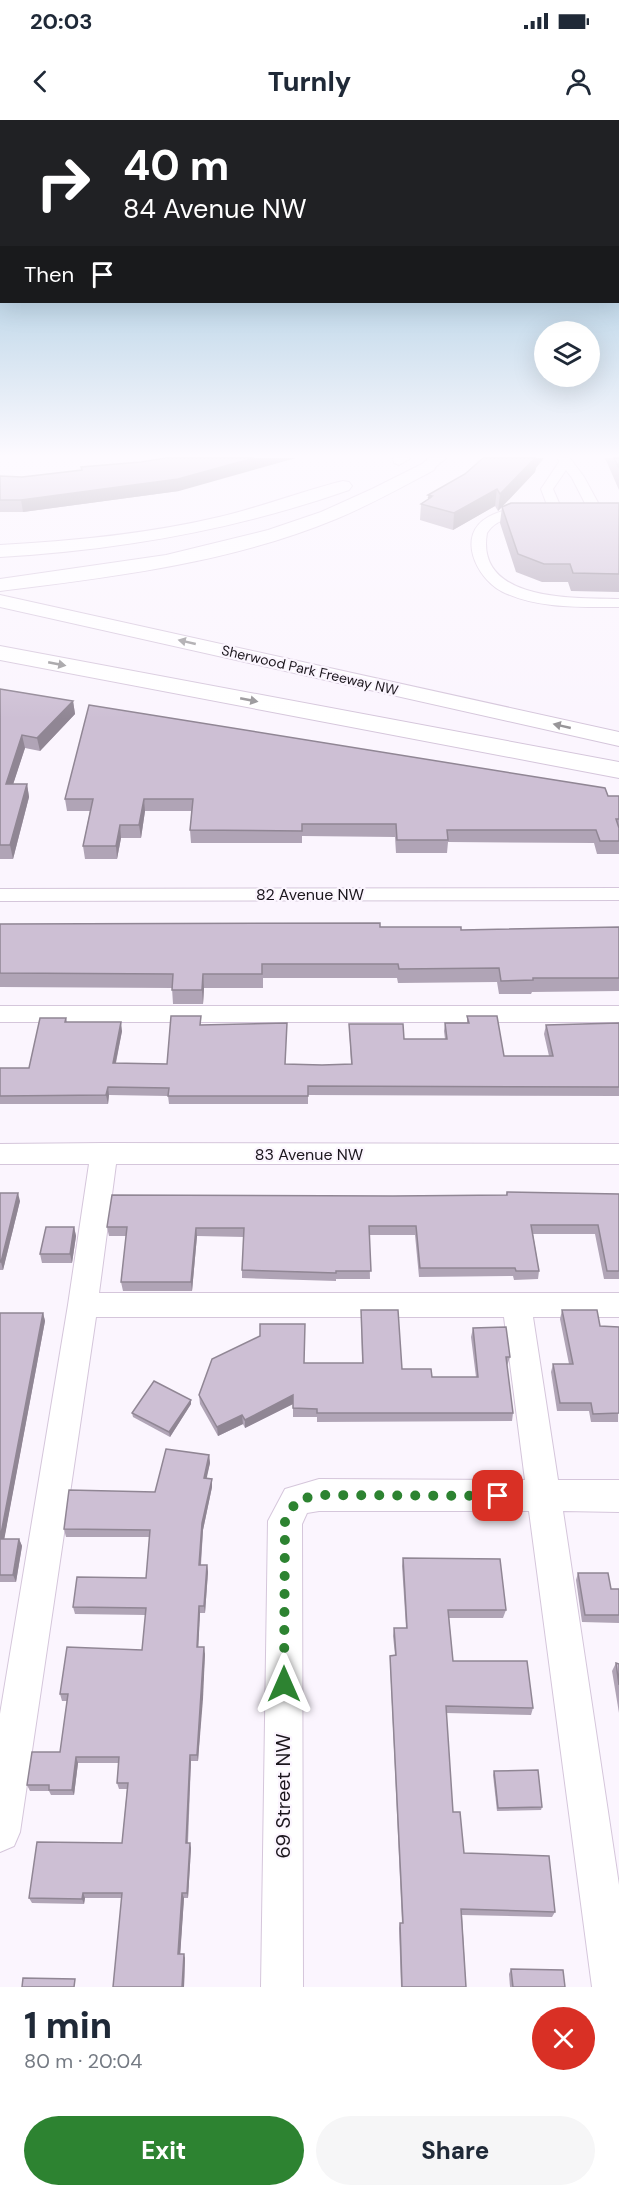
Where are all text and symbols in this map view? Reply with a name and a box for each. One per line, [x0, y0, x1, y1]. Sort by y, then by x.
text: 20:03 [30, 7, 92, 36]
text: Turnly [268, 64, 351, 99]
icon: back [24, 65, 57, 98]
icon: person [562, 65, 595, 98]
text: 40 m [123, 138, 229, 193]
icon: right [24, 144, 102, 222]
text: 84 Avenue NW [123, 191, 307, 226]
icon: arrive [86, 258, 119, 291]
text: Then [24, 260, 74, 289]
map controls [534, 321, 600, 387]
button: layers [534, 321, 600, 387]
one-way arrow [178, 637, 196, 647]
street label: Sherwood Park Freeway NW [220, 641, 401, 699]
one-way arrow [48, 660, 67, 669]
one-way arrow [240, 696, 259, 705]
one-way arrow [553, 721, 571, 731]
street label: 82 Avenue NW [256, 884, 365, 905]
street label: 83 Avenue NW [255, 1144, 364, 1165]
pin [472, 1470, 523, 1521]
icon: arrive [481, 1479, 514, 1512]
position arrow [252, 1652, 316, 1716]
street label: 69 Street NW [270, 1733, 296, 1859]
text: 1 min [24, 2002, 112, 2049]
button: close [532, 2007, 595, 2070]
text: 80 m · 20:04 [24, 2048, 142, 2074]
button: Exit [24, 2116, 304, 2185]
button: Share [316, 2116, 595, 2185]

